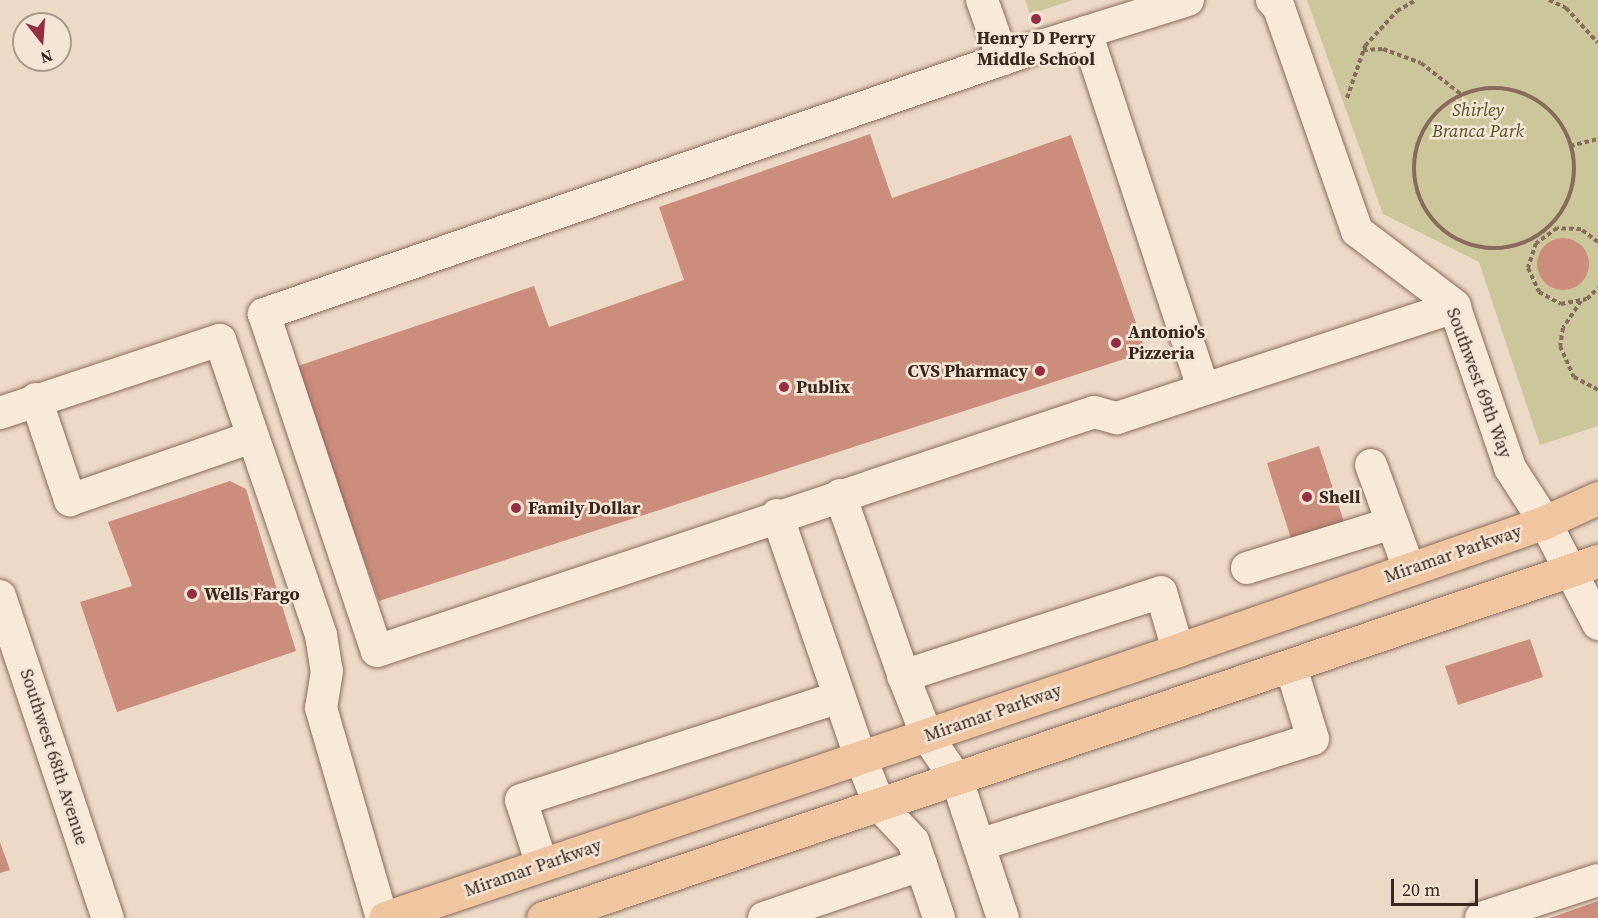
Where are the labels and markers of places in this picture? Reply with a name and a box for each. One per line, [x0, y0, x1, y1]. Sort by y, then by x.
marker: Henry D Perry Middle School [1029, 12, 1043, 26]
place label: Henry D Perry Middle School [976, 28, 1096, 70]
place label: Antonio's Pizzeria [1128, 322, 1205, 364]
marker: Antonio's Pizzeria [1109, 336, 1123, 350]
place label: CVS Pharmacy [908, 360, 1028, 382]
marker: CVS Pharmacy [1033, 364, 1047, 378]
place label: Publix [796, 376, 850, 398]
marker: Publix [777, 380, 791, 394]
place label: Shell [1319, 486, 1360, 508]
marker: Shell [1300, 490, 1314, 504]
place label: Family Dollar [528, 497, 640, 519]
marker: Family Dollar [509, 501, 523, 515]
place label: Wells Fargo [204, 583, 300, 605]
marker: Wells Fargo [185, 587, 199, 601]

